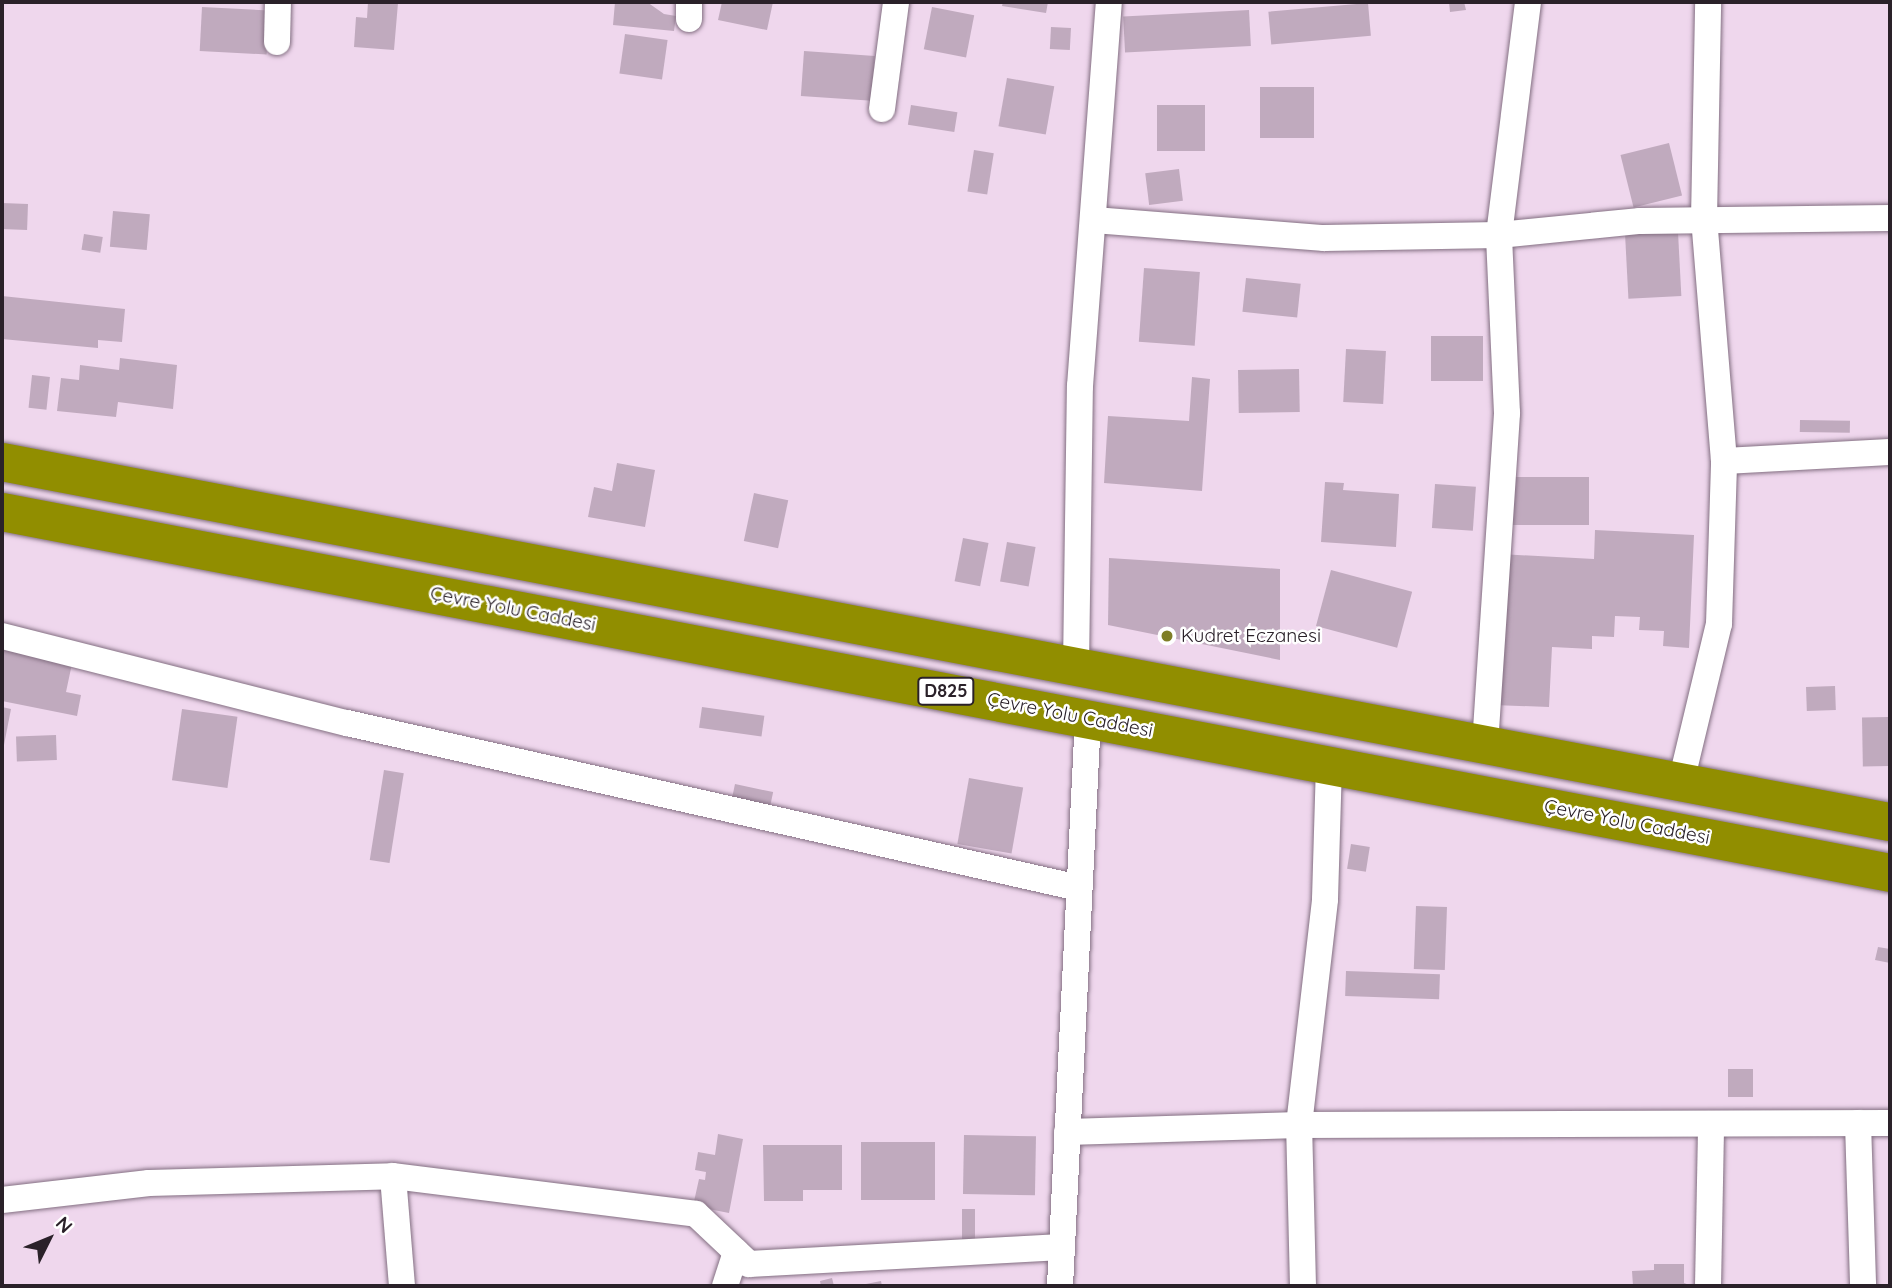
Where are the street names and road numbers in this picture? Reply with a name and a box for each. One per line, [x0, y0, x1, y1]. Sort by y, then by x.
street label: Çevre Yolu Caddesi [428, 582, 598, 636]
road number: D825 [916, 676, 976, 706]
street label: Çevre Yolu Caddesi [985, 688, 1155, 742]
street label: Çevre Yolu Caddesi [1542, 795, 1712, 849]

